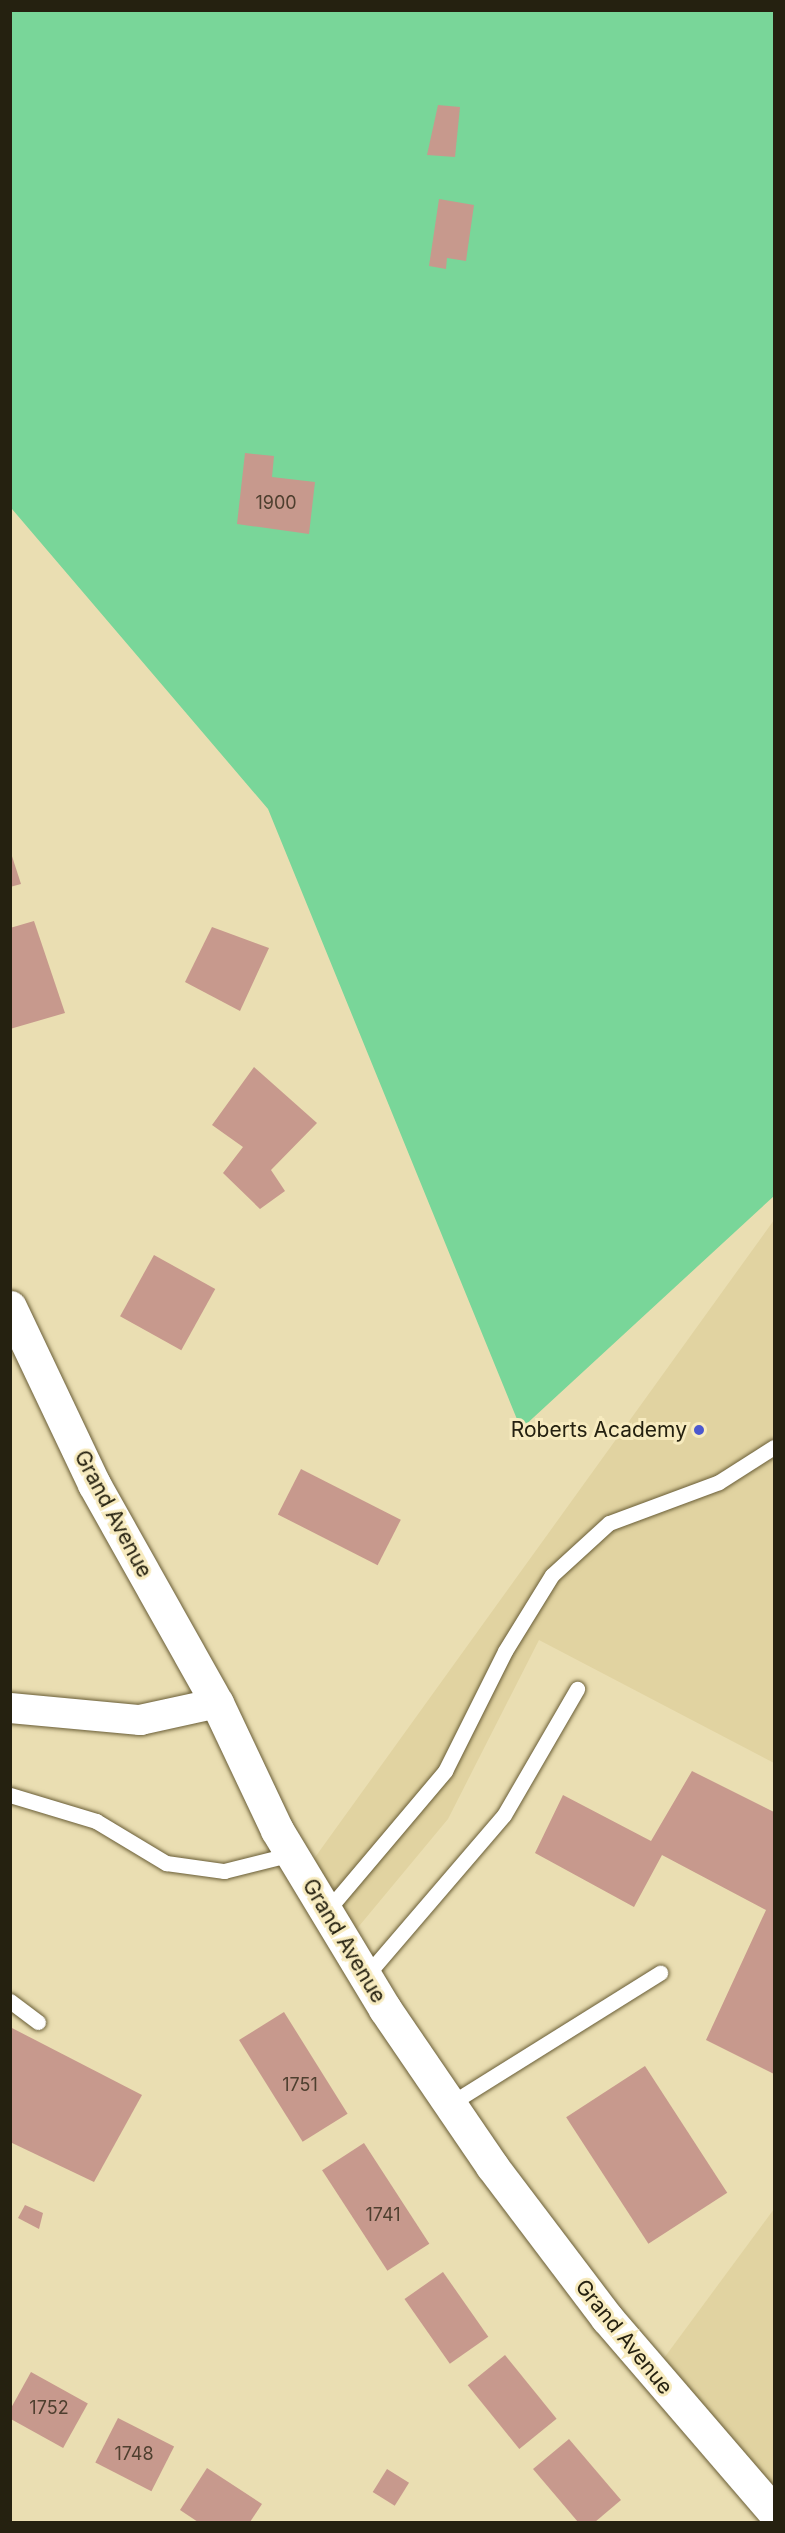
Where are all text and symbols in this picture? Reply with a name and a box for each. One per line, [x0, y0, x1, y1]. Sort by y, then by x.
house number: 1900 [255, 492, 297, 514]
place label: Roberts Academy [511, 1417, 687, 1443]
marker: Roberts Academy [692, 1423, 706, 1437]
street label: Grand Avenue [69, 1446, 157, 1582]
street label: Grand Avenue [297, 1874, 391, 2008]
house number: 1751 [282, 2074, 318, 2096]
house number: 1741 [365, 2204, 401, 2226]
street label: Grand Avenue [570, 2275, 678, 2399]
house number: 1752 [29, 2397, 69, 2419]
house number: 1748 [114, 2443, 154, 2465]

